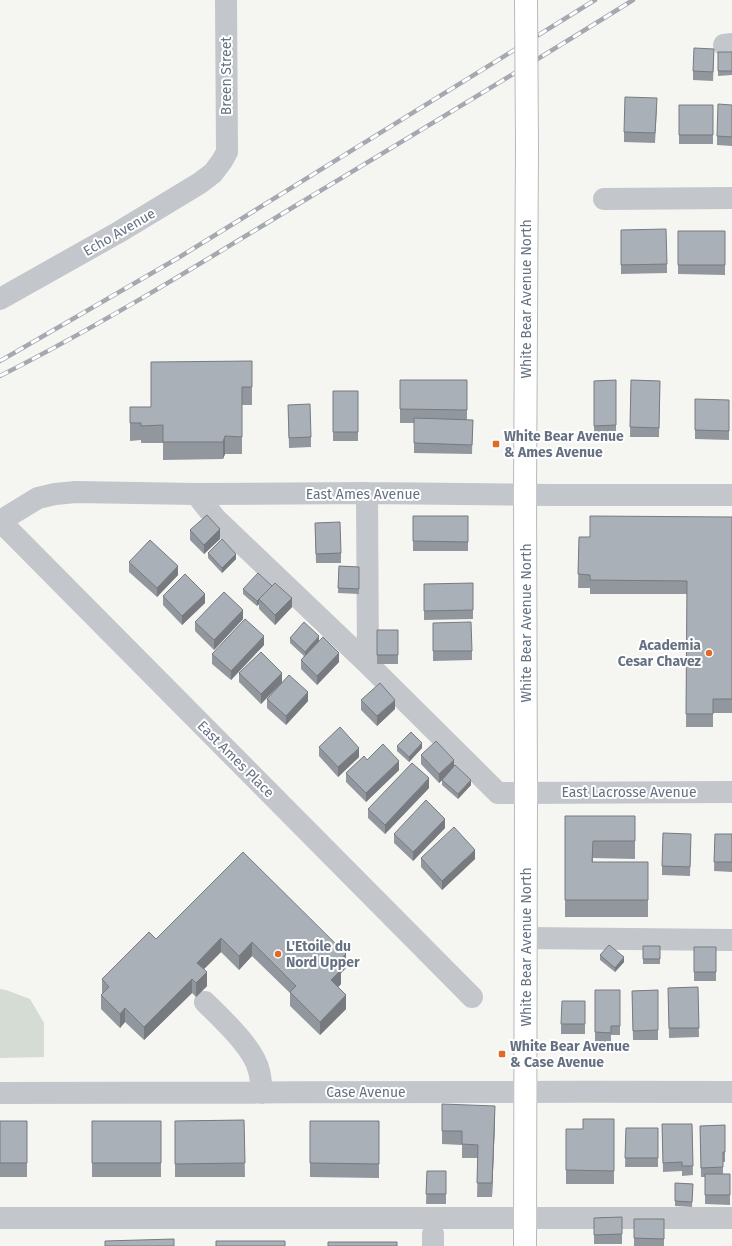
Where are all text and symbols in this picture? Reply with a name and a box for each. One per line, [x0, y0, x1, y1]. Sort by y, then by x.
street label: Breen Street [218, 36, 235, 115]
street label: Echo Avenue [80, 205, 158, 260]
street label: White Bear Avenue North [518, 219, 535, 379]
place label: White Bear Avenue & Ames Avenue [504, 428, 624, 461]
marker: White Bear Avenue & Ames Avenue [491, 439, 501, 449]
street label: East Ames Avenue [306, 486, 420, 503]
street label: White Bear Avenue North [518, 543, 535, 703]
place label: Academia Cesar Chavez [618, 637, 702, 670]
marker: Academia Cesar Chavez [704, 648, 714, 658]
street label: East Ames Place [194, 717, 278, 801]
street label: East Lacrosse Avenue [561, 784, 697, 801]
street label: White Bear Avenue North [518, 867, 535, 1027]
place label: L'Etoile du Nord Upper [286, 938, 360, 971]
marker: L'Etoile du Nord Upper [273, 949, 283, 959]
place label: White Bear Avenue & Case Avenue [510, 1038, 630, 1071]
marker: White Bear Avenue & Case Avenue [497, 1049, 507, 1059]
street label: Case Avenue [326, 1084, 406, 1101]

